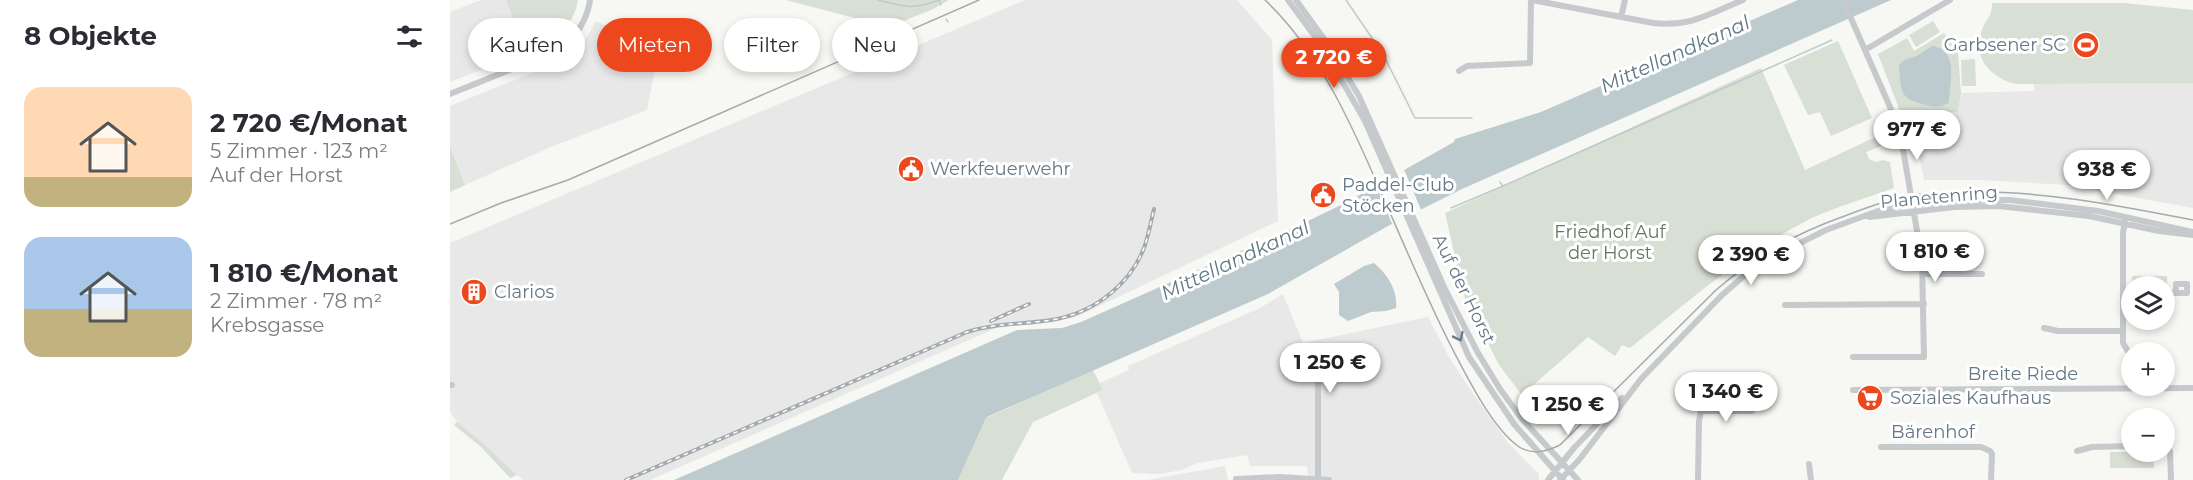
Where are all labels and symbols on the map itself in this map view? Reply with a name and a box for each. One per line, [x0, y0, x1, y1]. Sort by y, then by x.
water label: Mittellandkanal [1597, 10, 1754, 98]
sports icon: Garbsener SC [2071, 30, 2101, 60]
place label: Garbsener SC [1944, 34, 2066, 56]
pin: 2 720 € [1279, 38, 1389, 89]
pin: 977 € [1875, 110, 1959, 161]
pin: 938 € [2065, 150, 2149, 201]
public building icon: Werkfeuerwehr [896, 154, 926, 184]
place label: Werkfeuerwehr [930, 158, 1071, 180]
place label: Paddel-Club Stöcken [1342, 174, 1454, 217]
public building icon: Paddel-Club Stöcken [1308, 180, 1338, 210]
street label: Planetenring [1879, 181, 1999, 213]
water label: Mittellandkanal [1157, 215, 1314, 305]
park label: Friedhof Auf der Horst [1554, 221, 1667, 264]
street label: Auf der Horst [1428, 230, 1500, 348]
pin: 1 810 € [1880, 232, 1990, 283]
pin: 2 390 € [1696, 235, 1806, 286]
building icon: Clarios [459, 277, 489, 307]
place label: Clarios [494, 281, 554, 303]
one-way arrow [1452, 331, 1464, 342]
pin: 1 250 € [1275, 343, 1385, 394]
street label: Breite Riede [1968, 363, 2078, 385]
pin: 1 340 € [1671, 372, 1781, 423]
supermarket icon: Soziales Kaufhaus [1855, 383, 1885, 413]
pin: 1 250 € [1513, 385, 1623, 436]
place label: Soziales Kaufhaus [1890, 387, 2051, 409]
street label: Bärenhof [1891, 421, 1976, 443]

